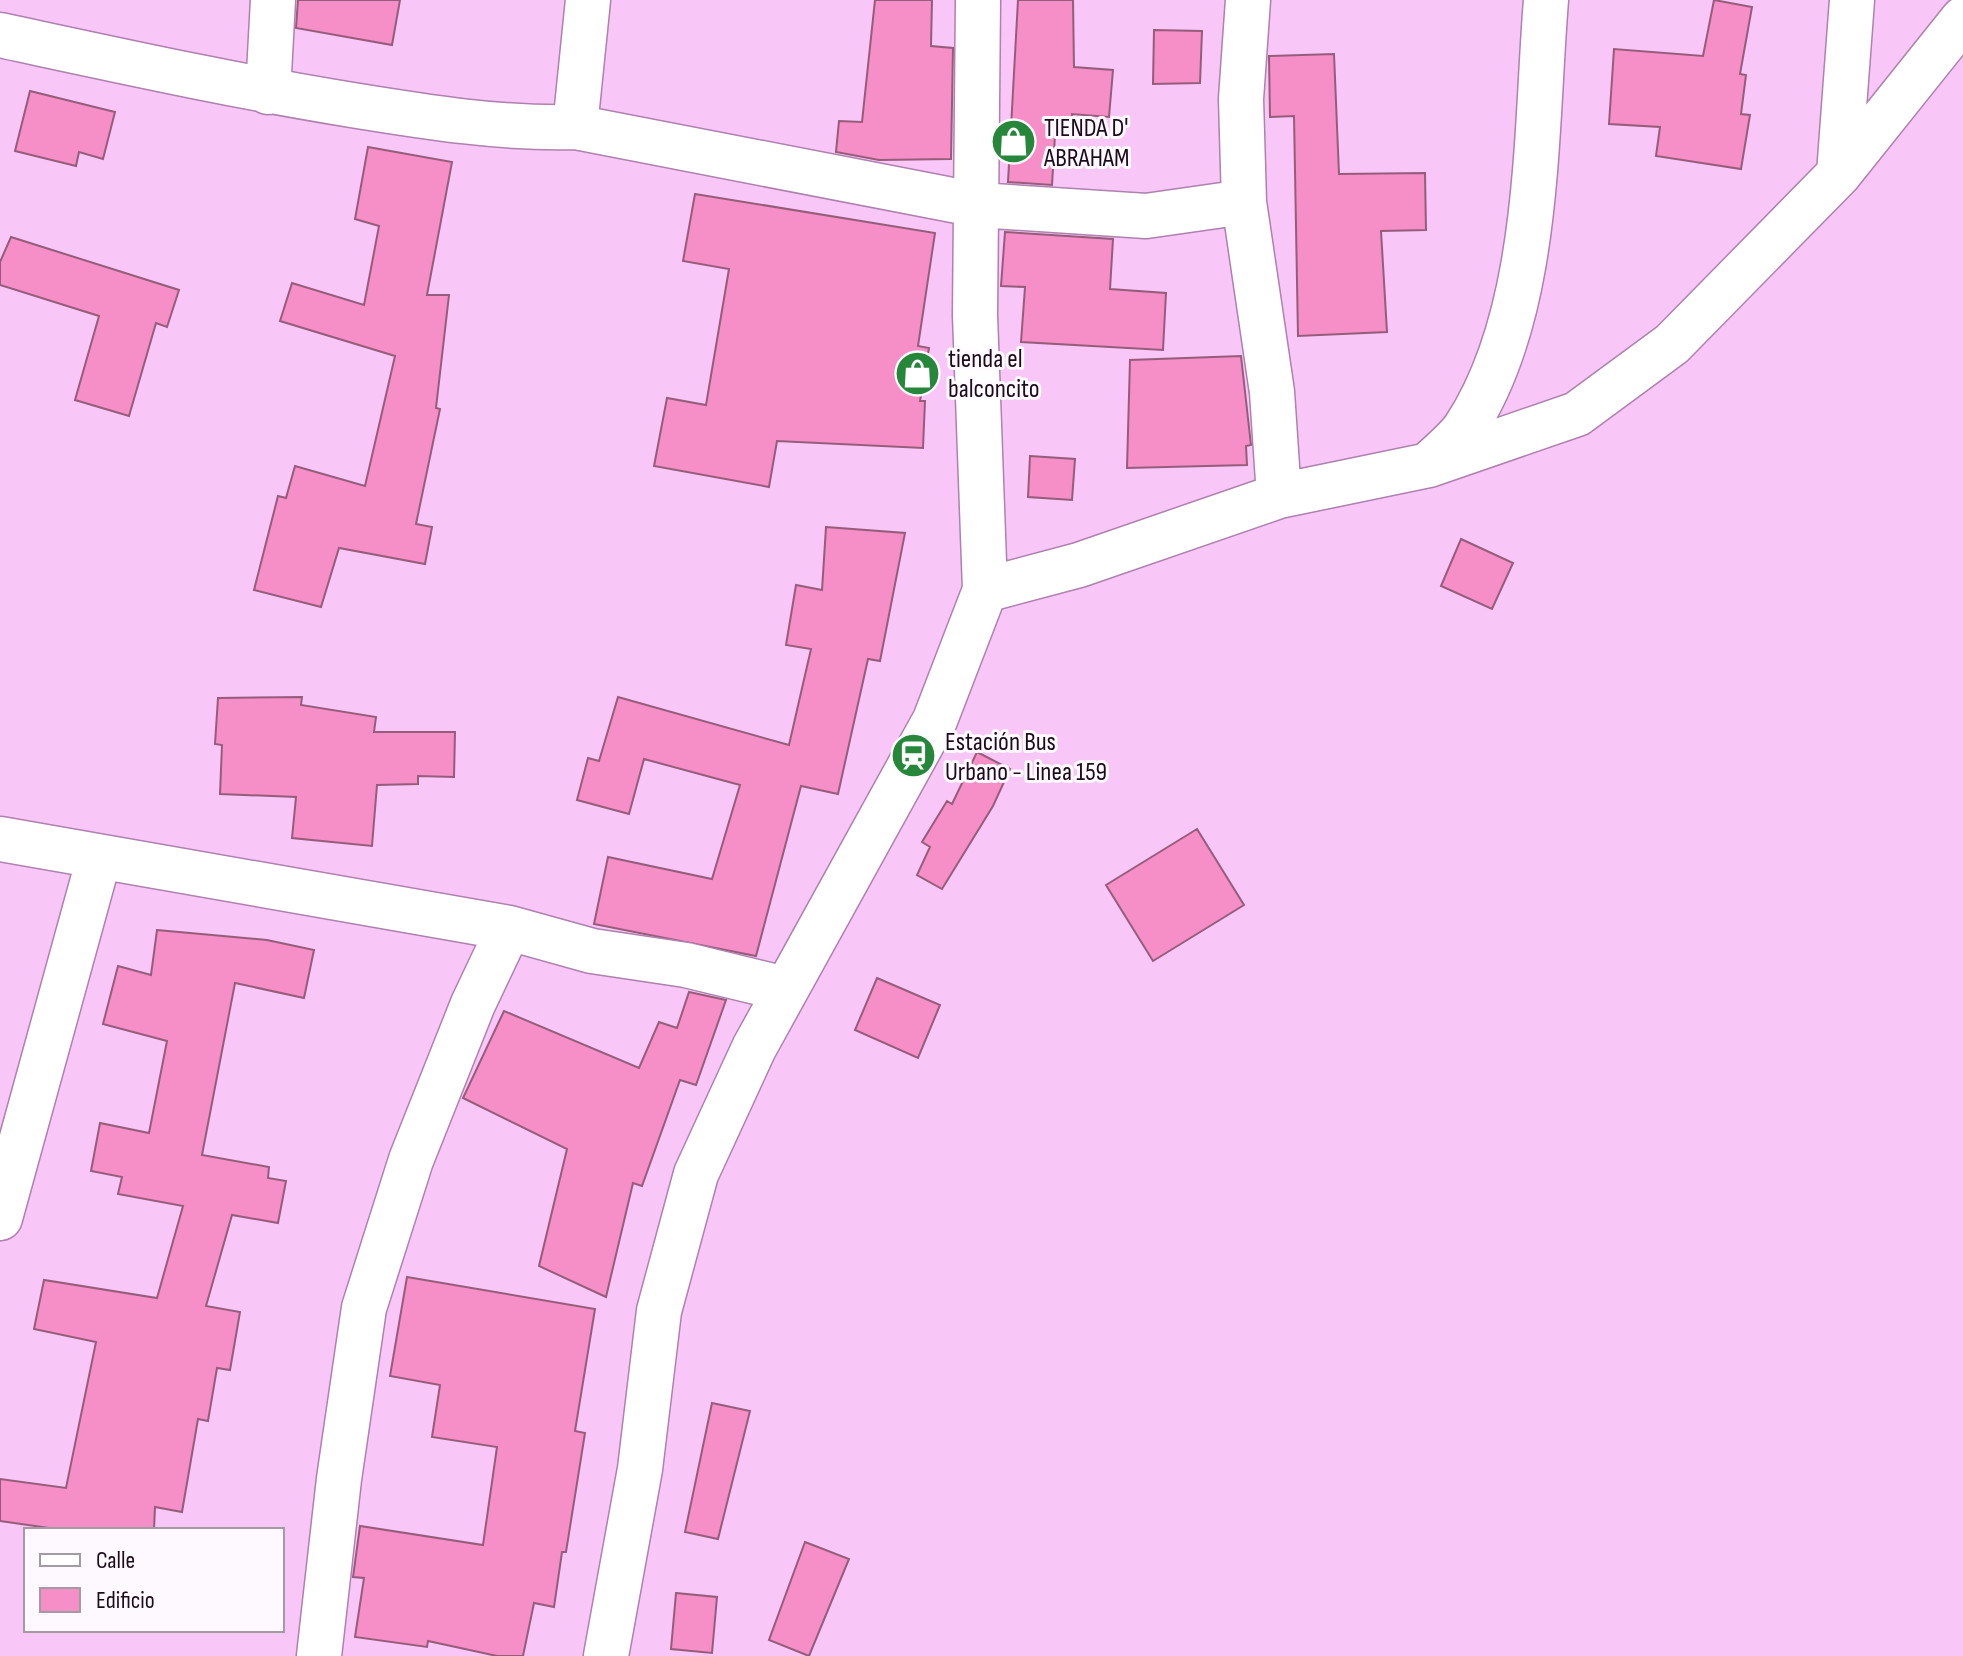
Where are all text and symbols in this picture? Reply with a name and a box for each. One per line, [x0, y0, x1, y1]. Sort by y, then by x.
place label: TIENDA D' ABRAHAM [1043, 113, 1129, 174]
shop icon: TIENDA D' ABRAHAM [989, 118, 1037, 166]
place label: tienda el balconcito [948, 344, 1040, 405]
shop icon: tienda el balconcito [893, 349, 941, 397]
place label: Estación Bus Urbano - Linea 159 [945, 727, 1107, 788]
station icon: Estación Bus Urbano - Linea 159 [890, 732, 938, 780]
legend [24, 1528, 284, 1632]
text: Calle [96, 1546, 135, 1575]
text: Edificio [96, 1586, 155, 1615]

